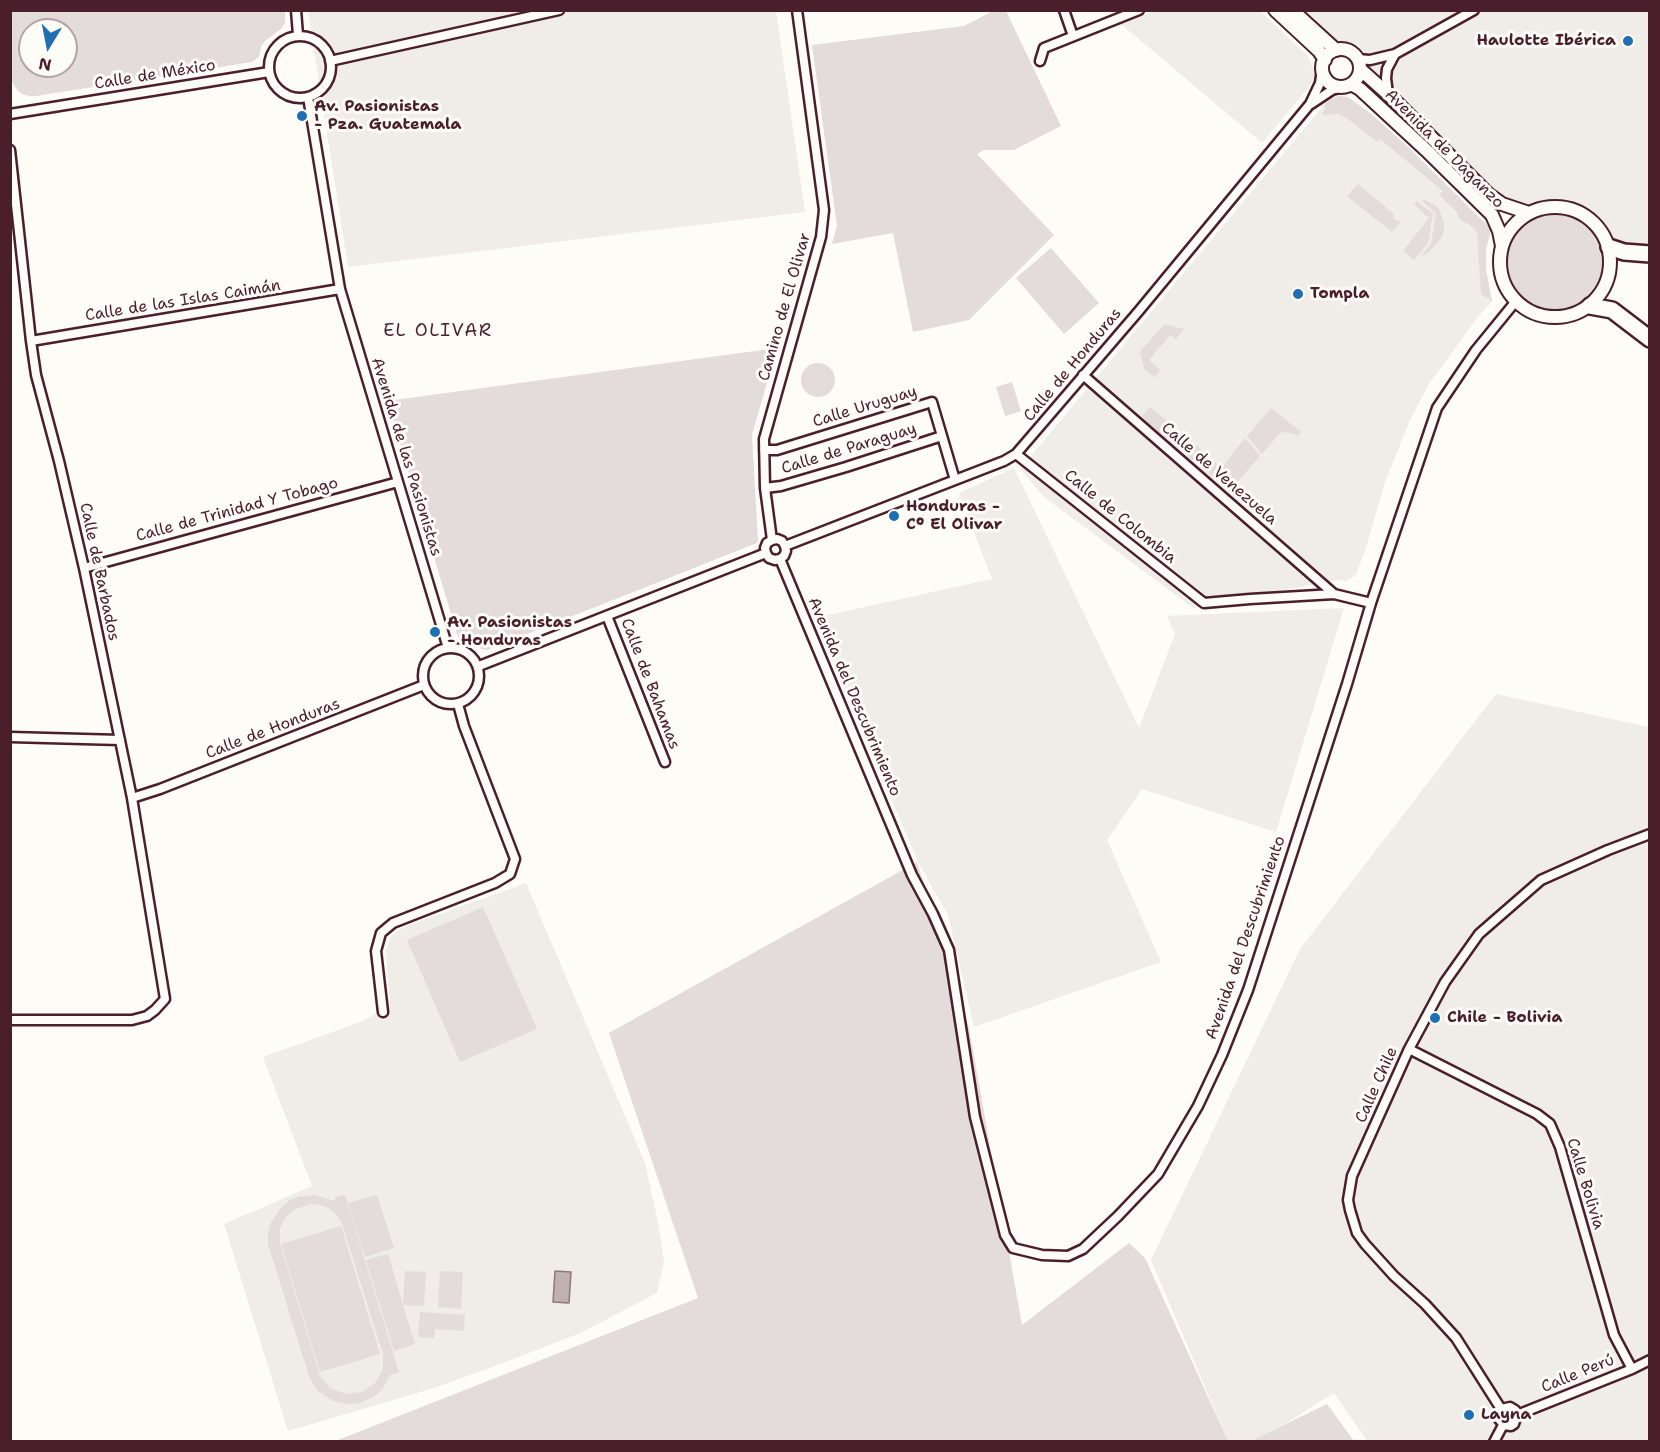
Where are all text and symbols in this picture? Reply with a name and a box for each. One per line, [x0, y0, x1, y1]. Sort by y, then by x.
north arrow [18, 18, 78, 78]
place label: Haulotte Ibérica [1477, 31, 1616, 51]
marker: Haulotte Ibérica [1621, 34, 1635, 48]
text: N [37, 53, 53, 76]
street label: Calle de México [93, 56, 217, 94]
street label: Avenida de Daganzo [1380, 85, 1508, 213]
place label: Av. Pasionistas - Pza. Guatemala [314, 97, 462, 135]
marker: Av. Pasionistas - Pza. Guatemala [295, 109, 309, 123]
street label: Camino de El Olivar [755, 231, 815, 383]
street label: Calle de las Islas Caimán [84, 276, 282, 326]
place label: Tompla [1310, 284, 1369, 304]
marker: Tompla [1291, 287, 1305, 301]
street label: Calle de Honduras [1020, 304, 1126, 426]
district label: EL OLIVAR [383, 320, 493, 342]
street label: Avenida de las Pasionistas [367, 355, 445, 559]
street label: Calle Uruguay [811, 382, 919, 432]
street label: Calle de Paraguay [779, 419, 919, 479]
street label: Calle de Venezuela [1157, 419, 1281, 529]
street label: Calle de Colombia [1060, 466, 1180, 568]
street label: Calle de Trinidad Y Tobago [134, 474, 340, 546]
place label: Honduras - Cº El Olivar [906, 497, 1002, 535]
street label: Calle de Barbados [75, 501, 123, 643]
marker: Honduras - Cº El Olivar [887, 509, 901, 523]
street label: Avenida del Descubrimiento [803, 595, 905, 799]
place label: Av. Pasionistas - Honduras [447, 613, 572, 651]
street label: Calle de Bahamas [616, 616, 684, 752]
marker: Av. Pasionistas - Honduras [428, 625, 442, 639]
street label: Calle de Honduras [203, 695, 343, 763]
street label: Avenida del Descubrimiento [1202, 834, 1290, 1042]
place label: Chile - Bolivia [1447, 1008, 1562, 1028]
marker: Chile - Bolivia [1428, 1011, 1442, 1025]
street label: Calle Chile [1352, 1044, 1402, 1126]
street label: Calle Bolivia [1562, 1136, 1608, 1232]
street label: Calle Perú [1539, 1351, 1617, 1397]
place label: Layna [1481, 1405, 1531, 1425]
marker: Layna [1462, 1408, 1476, 1422]

